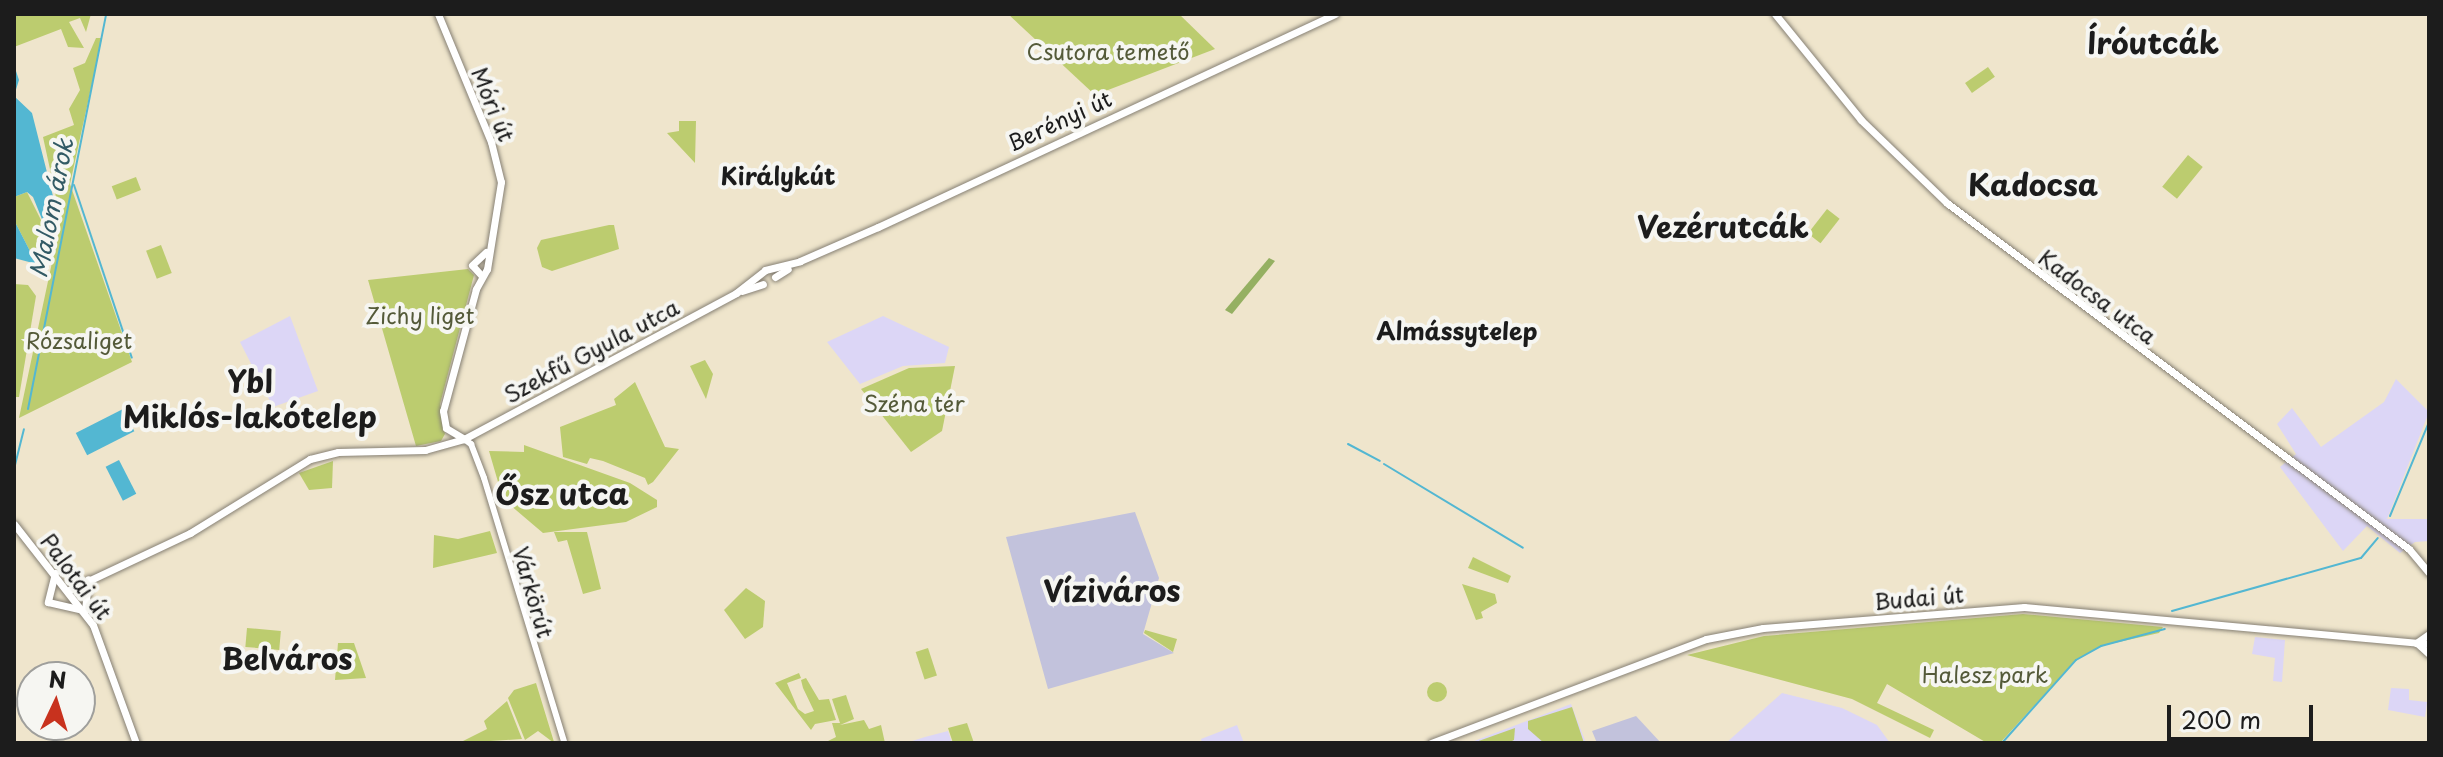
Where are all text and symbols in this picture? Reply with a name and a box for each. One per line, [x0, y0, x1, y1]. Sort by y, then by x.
district label: Íróutcák [2087, 24, 2219, 60]
park label: Csutora temető [1026, 38, 1190, 64]
street label: Móri út [467, 63, 521, 145]
street label: Berényi út [1003, 84, 1115, 156]
water label: Malom árok [23, 135, 79, 281]
district label: Királykút [720, 162, 836, 190]
district label: Kadocsa [1968, 166, 2098, 202]
district label: Vezérutcák [1637, 208, 1809, 244]
street label: Kadocsa utca [2033, 243, 2163, 349]
street label: Szekfű Gyula utca [499, 293, 683, 407]
park label: Zichy liget [365, 302, 475, 328]
district label: Almássytelep [1376, 317, 1538, 345]
park label: Rózsaliget [26, 327, 132, 353]
district label: Ybl Miklós-lakótelep [123, 363, 377, 434]
park label: Széna tér [864, 390, 964, 416]
district label: Ősz utca [495, 475, 629, 511]
street label: Palotai út [36, 527, 118, 625]
street label: Várkörút [508, 543, 560, 641]
district label: Víziváros [1043, 572, 1181, 608]
street label: Budai út [1873, 580, 1965, 614]
district label: Belváros [221, 640, 353, 676]
north arrow [16, 661, 96, 741]
text: N [48, 661, 67, 696]
park label: Halesz park [1922, 661, 2048, 687]
scale bar [2171, 689, 2317, 739]
text: 200 m [2181, 701, 2261, 737]

